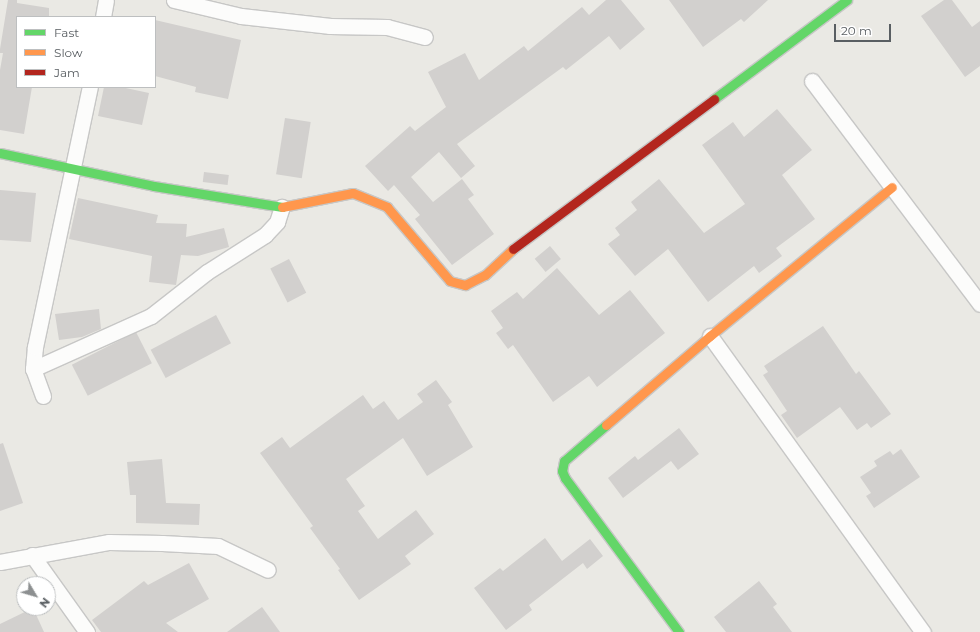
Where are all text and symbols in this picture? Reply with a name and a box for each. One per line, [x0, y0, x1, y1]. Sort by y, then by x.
legend [16, 16, 156, 88]
scale bar [836, 16, 893, 42]
text: 20 m [841, 23, 872, 38]
text: Fast [54, 25, 79, 40]
text: Slow [54, 45, 83, 60]
text: Jam [54, 65, 80, 80]
north arrow [16, 576, 56, 616]
text: N [36, 595, 53, 611]

